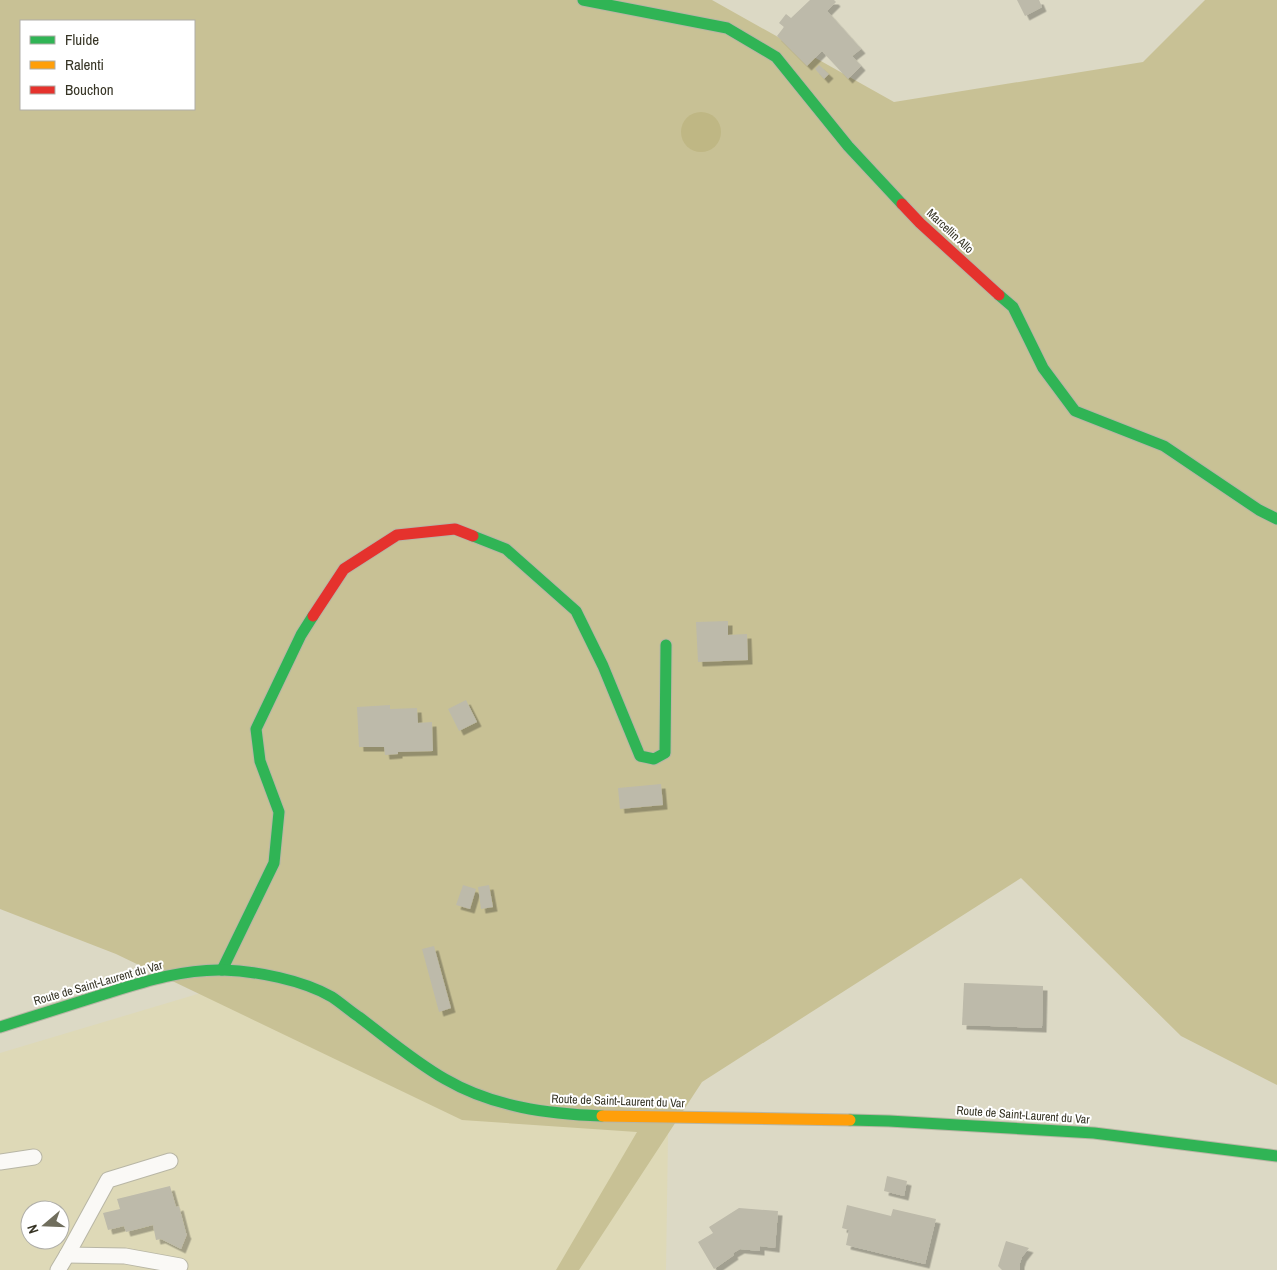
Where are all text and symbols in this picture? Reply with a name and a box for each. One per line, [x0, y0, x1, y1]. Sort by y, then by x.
legend [20, 20, 195, 110]
text: Fluide [65, 29, 99, 50]
text: Ralenti [65, 54, 104, 75]
text: Bouchon [65, 79, 114, 100]
street label: Marcellin Allo [923, 205, 977, 257]
street label: Route de Saint-Laurent du Var [32, 957, 165, 1009]
street label: Route de Saint-Laurent du Var [551, 1091, 686, 1111]
street label: Route de Saint-Laurent du Var [956, 1102, 1091, 1128]
north arrow [20, 1200, 70, 1250]
text: N [23, 1222, 43, 1236]

